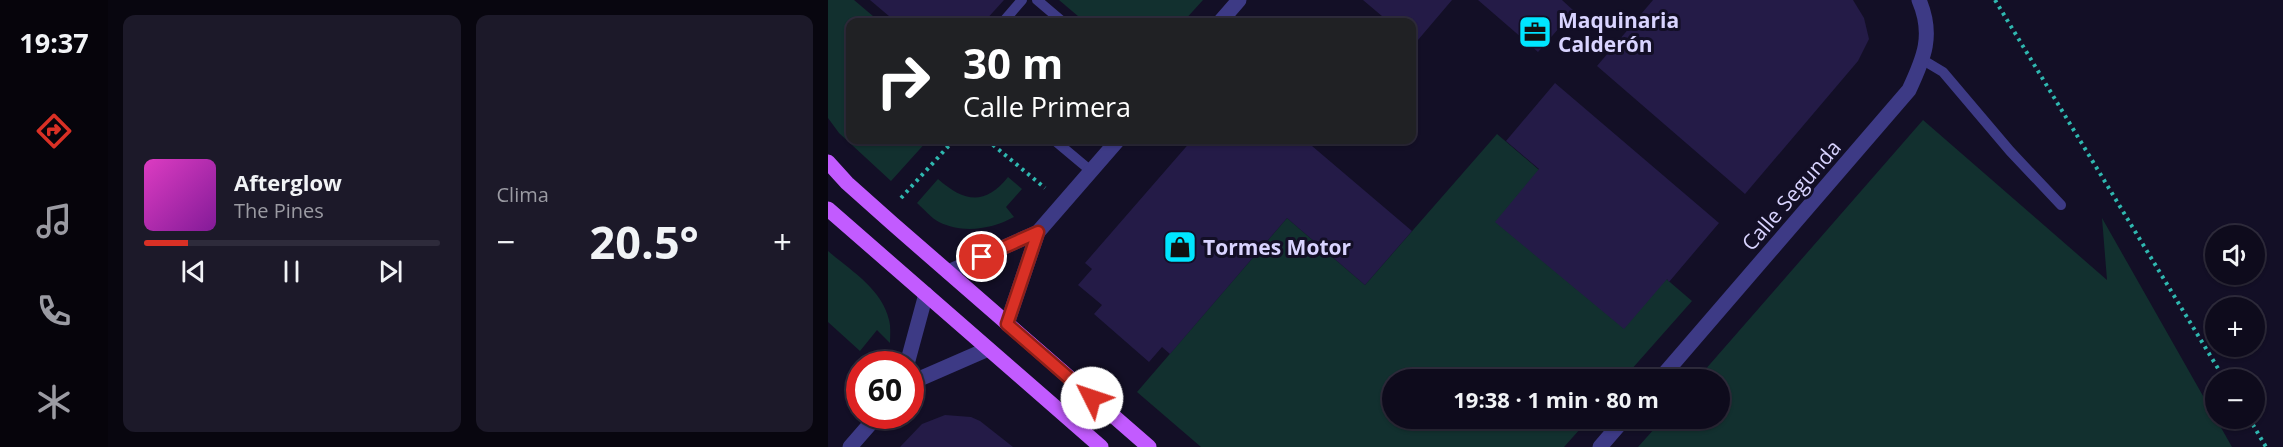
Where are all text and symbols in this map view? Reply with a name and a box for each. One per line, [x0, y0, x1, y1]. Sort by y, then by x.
place label: Maquinaria Calderón [1558, 6, 1679, 58]
office icon: Maquinaria Calderón [1517, 14, 1553, 50]
text: 19:37 [19, 24, 89, 61]
text: 30 m [963, 34, 1063, 91]
icon: right [864, 42, 942, 120]
text: Calle Primera [963, 88, 1131, 125]
icon: directions [33, 110, 75, 152]
street label: Calle Segunda [1735, 134, 1847, 256]
text: Afterglow [234, 167, 342, 197]
text: Clima [497, 181, 549, 208]
text: The Pines [234, 197, 324, 224]
icon: music [33, 200, 75, 242]
text: 20.5° [590, 211, 699, 272]
text: − [497, 219, 515, 264]
text: + [773, 219, 792, 264]
map controls [2205, 225, 2265, 429]
button: sound [2205, 225, 2265, 285]
shop icon: Tormes Motor [1162, 229, 1198, 265]
pin [956, 231, 1007, 282]
place label: Tormes Motor [1203, 233, 1352, 261]
icon: arrive [965, 240, 998, 273]
icon: previous [177, 255, 210, 288]
icon: pause [275, 255, 308, 288]
icon: next [374, 255, 407, 288]
icon: phone [33, 290, 75, 332]
button: + [2205, 297, 2265, 357]
speed limit sign: 60 [846, 351, 924, 429]
position arrow [1060, 366, 1124, 430]
button: − [2205, 369, 2265, 429]
icon: climate [33, 381, 75, 423]
text: 19:38 · 1 min · 80 m [1453, 384, 1659, 414]

